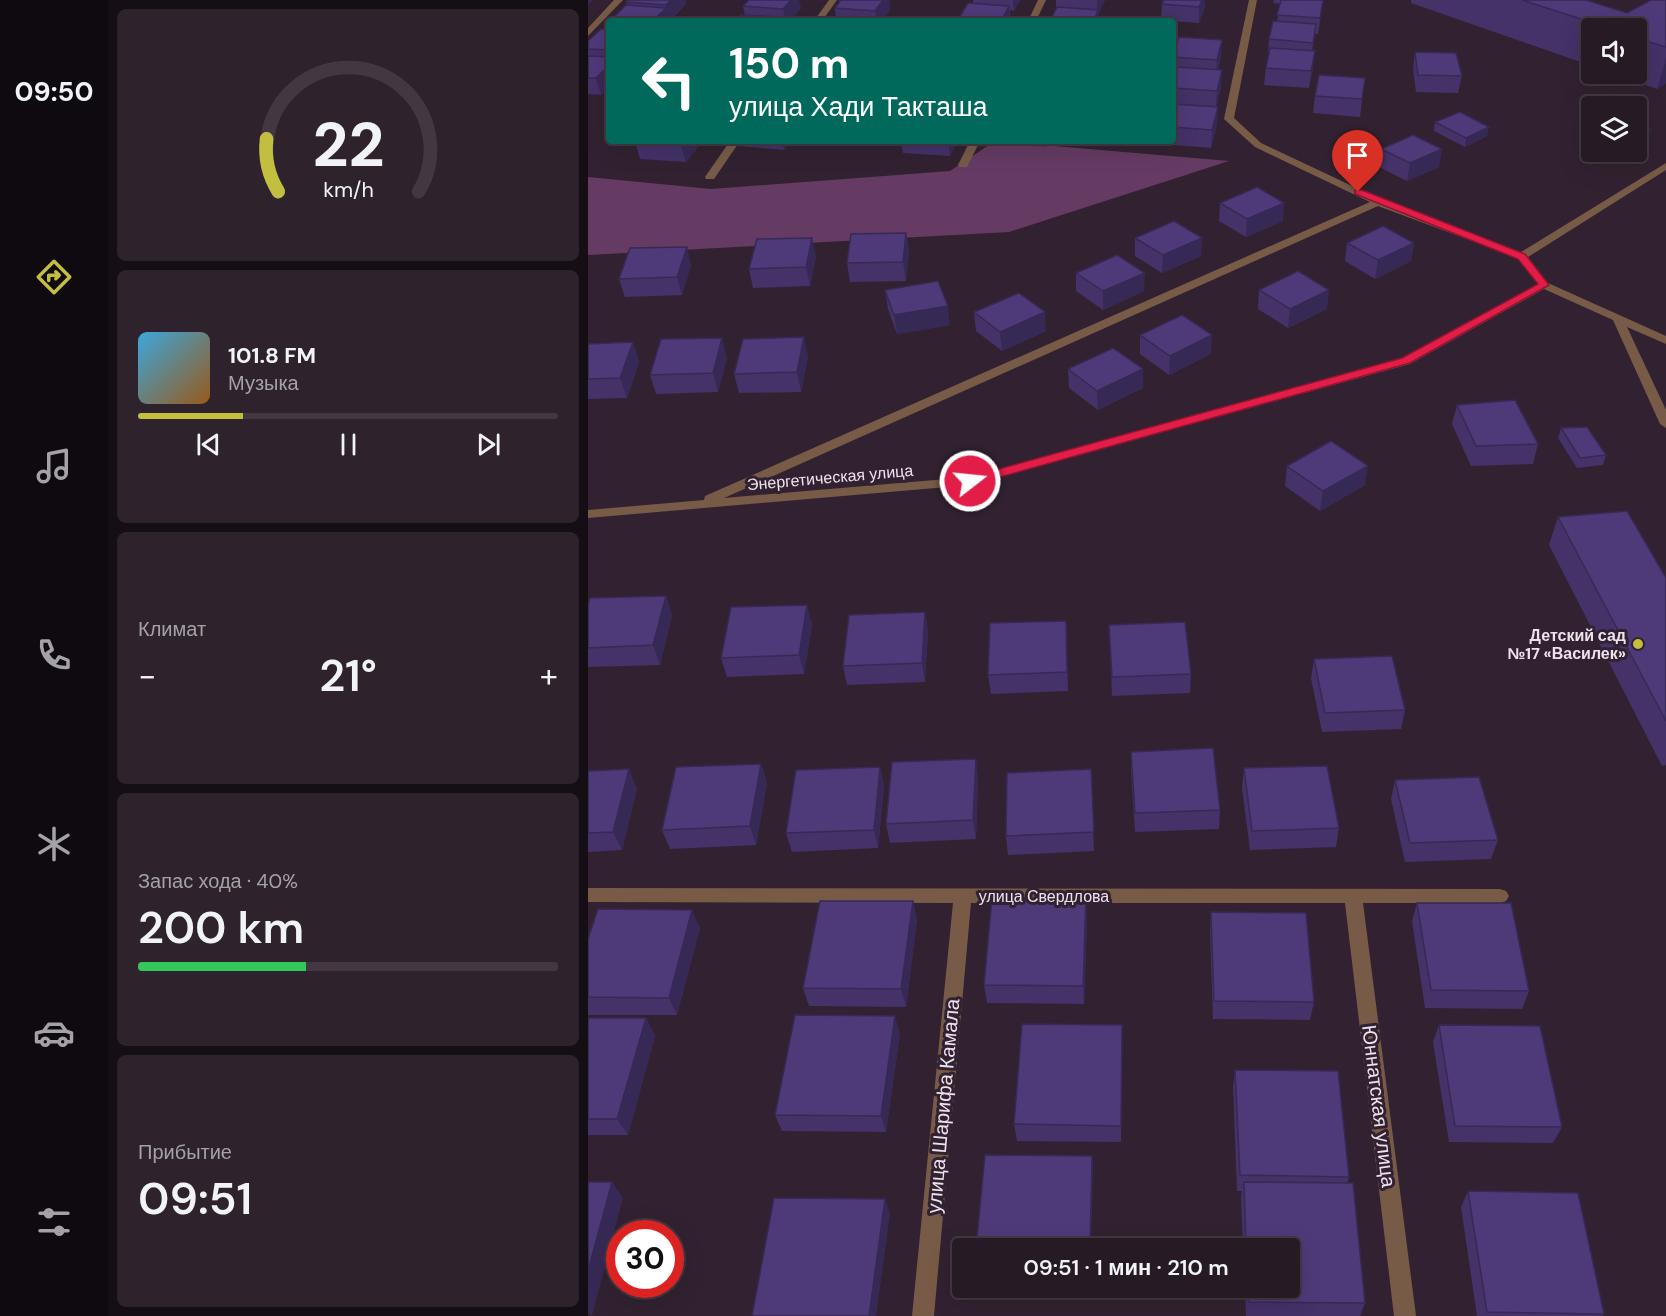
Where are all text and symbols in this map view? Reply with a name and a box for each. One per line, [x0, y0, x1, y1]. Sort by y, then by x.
map controls [1581, 18, 1647, 162]
button: sound [1581, 18, 1647, 84]
text: 150 m [729, 36, 849, 91]
icon: left [630, 42, 708, 120]
text: 09:50 [15, 74, 93, 109]
text: улица Хади Такташа [729, 89, 988, 124]
button: layers [1581, 96, 1647, 162]
text: 22 [312, 104, 384, 185]
pin [1332, 130, 1383, 192]
icon: arrive [1341, 139, 1374, 172]
text: km/h [323, 177, 373, 205]
icon: directions [33, 256, 75, 298]
text: 101.8 FM [228, 341, 316, 370]
text: Музыка [228, 370, 299, 396]
icon: previous [192, 428, 225, 461]
icon: pause [332, 428, 365, 461]
icon: next [472, 428, 505, 461]
icon: music [33, 445, 75, 487]
position arrow [938, 449, 1002, 513]
street label: Энергетическая улица [746, 460, 914, 495]
text: Климат [138, 616, 206, 642]
place label: Детский сад №17 «Василек» [1507, 625, 1626, 664]
icon: phone [33, 634, 75, 676]
marker: Детский сад №17 «Василек» [1631, 637, 1645, 651]
text: 21° [319, 646, 377, 705]
text: − [138, 654, 156, 697]
text: + [540, 654, 558, 697]
icon: climate [33, 823, 75, 865]
text: Запас хода · 40% [138, 868, 298, 894]
street label: улица Свердлова [979, 886, 1109, 907]
text: 200 km [138, 898, 304, 957]
street label: улица Шарифа Камала [921, 997, 965, 1214]
icon: car [33, 1012, 75, 1054]
street label: Юннатская улица [1356, 1023, 1402, 1190]
text: Прибытие [138, 1139, 232, 1165]
text: 09:51 [138, 1169, 252, 1228]
icon: filters [33, 1201, 75, 1243]
speed limit sign: 30 [606, 1220, 684, 1298]
text: 09:51 · 1 мин · 210 m [1023, 1253, 1229, 1282]

